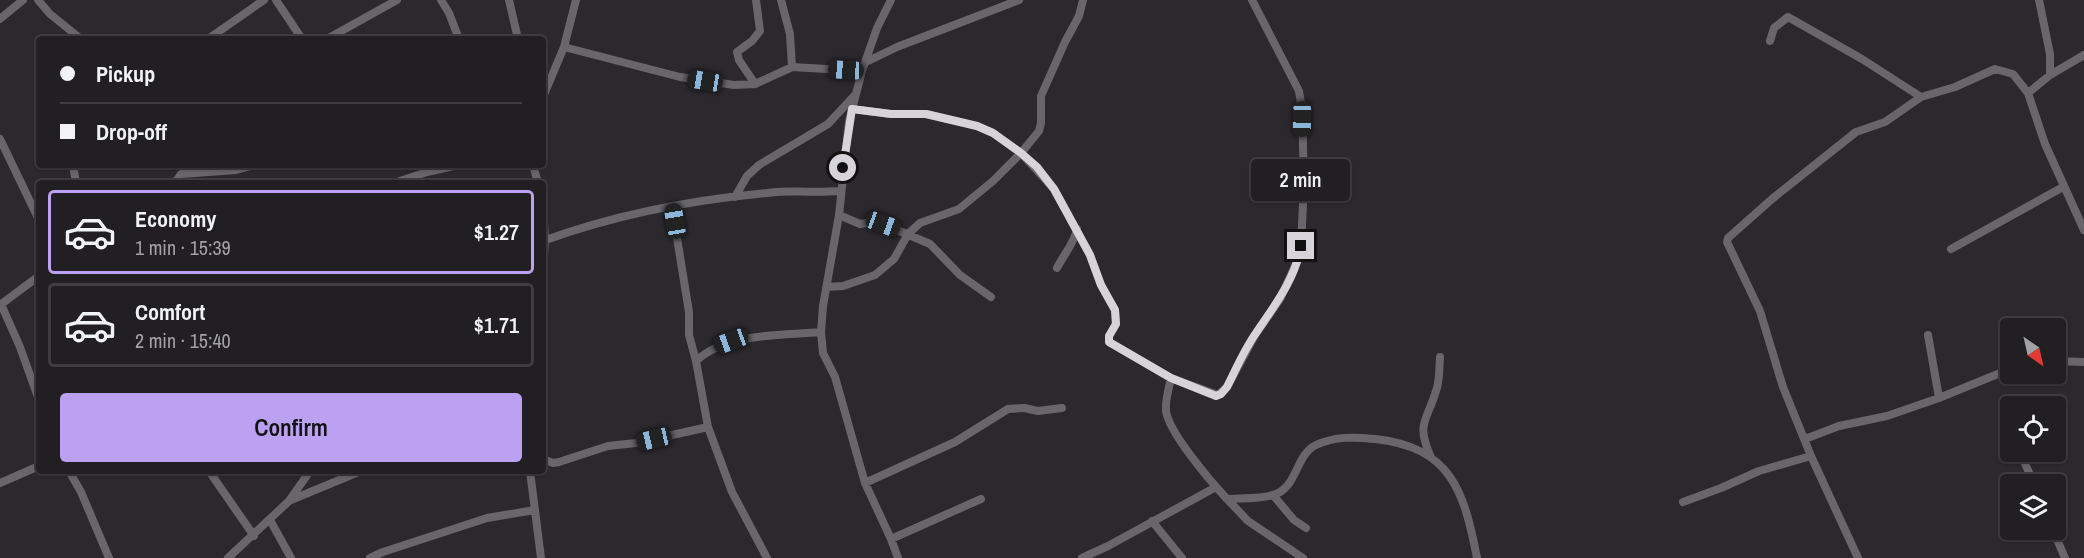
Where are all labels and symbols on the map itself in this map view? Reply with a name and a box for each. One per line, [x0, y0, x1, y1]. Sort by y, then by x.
car [828, 60, 864, 80]
car [686, 69, 724, 93]
car [1293, 101, 1311, 137]
route start [829, 154, 856, 181]
callout: 2 min [1252, 159, 1350, 201]
car [663, 202, 687, 240]
car [863, 209, 903, 239]
route end [1287, 232, 1314, 259]
north arrow [2000, 318, 2066, 384]
car [711, 326, 751, 356]
car [634, 426, 674, 452]

